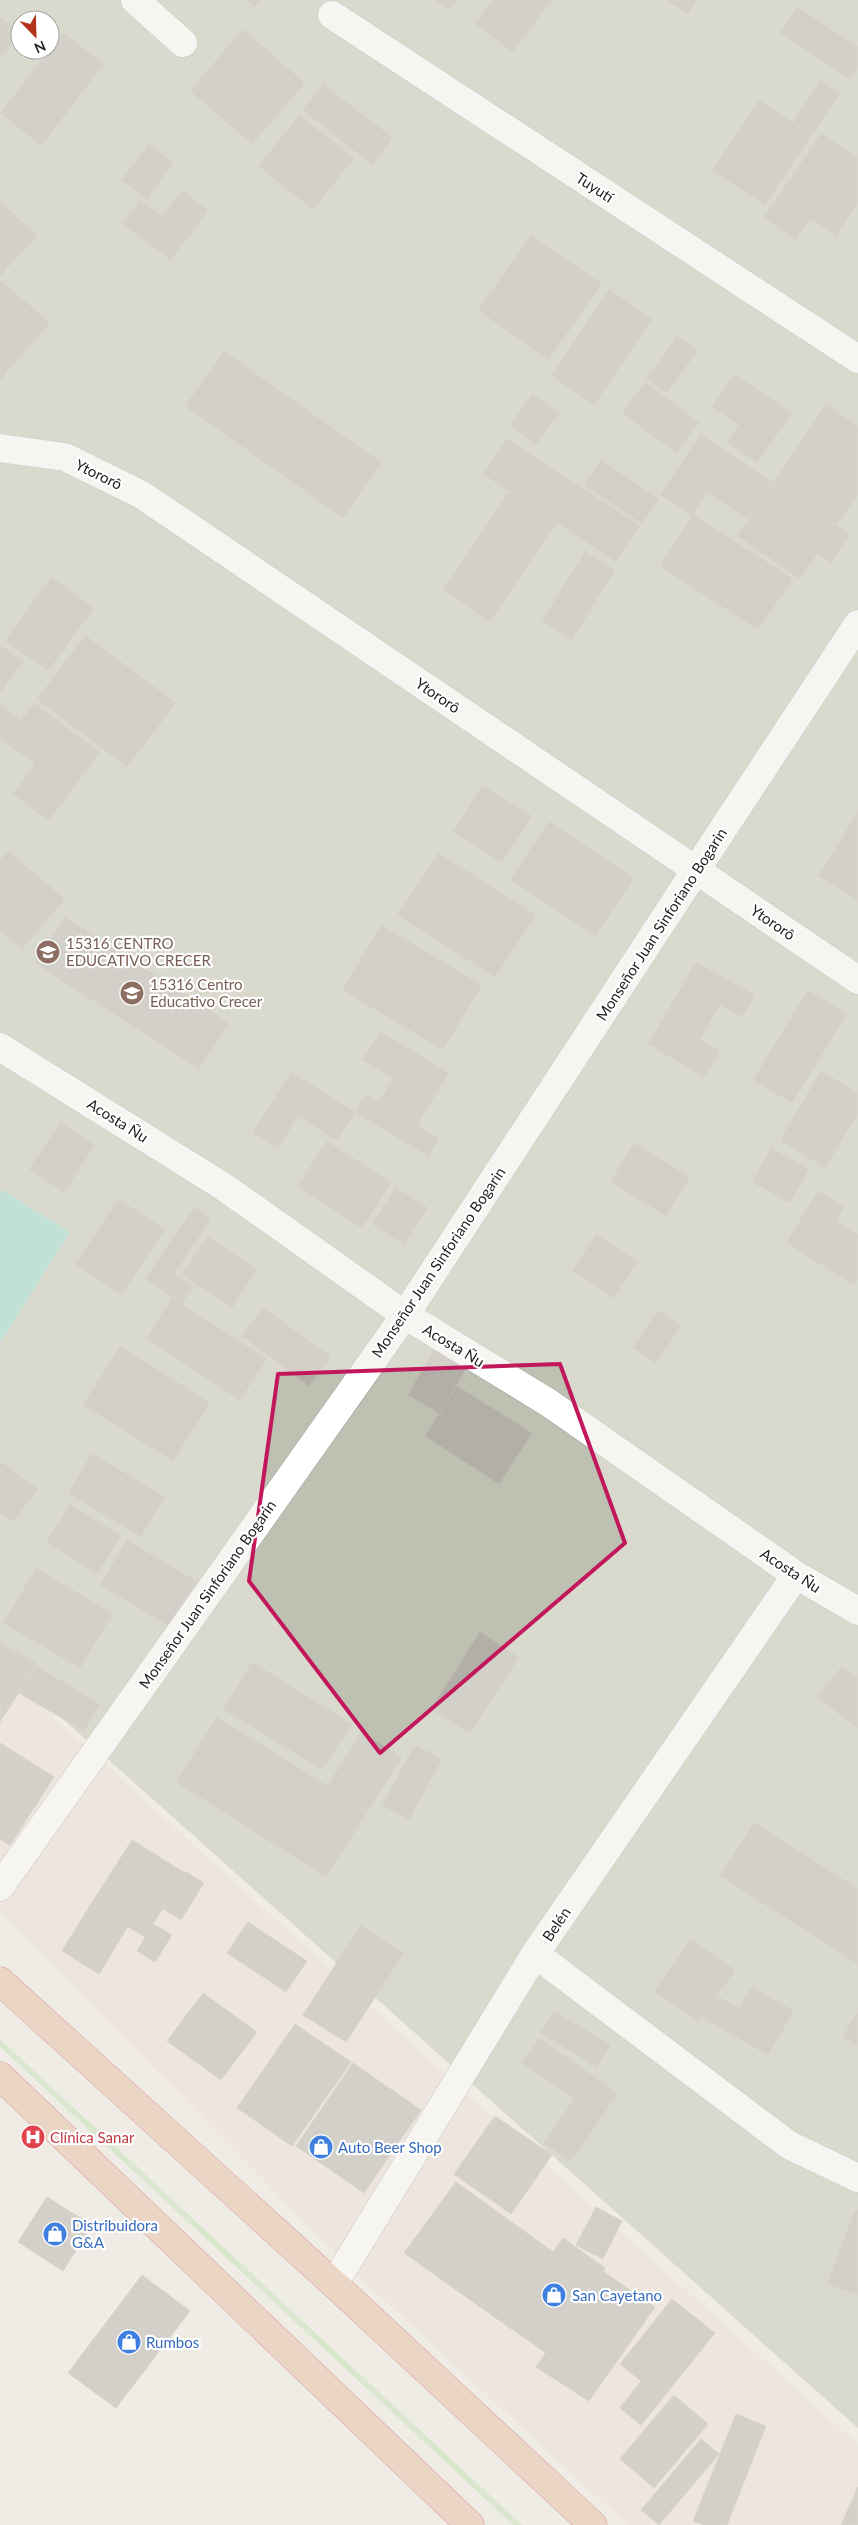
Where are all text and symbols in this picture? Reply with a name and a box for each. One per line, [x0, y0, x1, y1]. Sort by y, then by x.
north arrow [10, 10, 60, 60]
text: N [32, 37, 49, 57]
street label: Tuyutí [573, 168, 618, 206]
street label: Ytororô [73, 455, 125, 493]
street label: Ytororô [412, 674, 464, 716]
street label: Monseñor Juan Sinforiano Bogarin [592, 824, 730, 1024]
street label: Ytororô [747, 901, 799, 943]
place label: 15316 CENTRO EDUCATIVO CRECER [66, 934, 212, 969]
school or university icon: 15316 CENTRO EDUCATIVO CRECER [35, 939, 61, 965]
place label: 15316 Centro Educativo Crecer [150, 975, 263, 1010]
school or university icon: 15316 Centro Educativo Crecer [119, 980, 145, 1006]
street label: Acosta Ñu [84, 1094, 152, 1146]
street label: Monseñor Juan Sinforiano Bogarin [367, 1163, 509, 1361]
street label: Acosta Ñu [420, 1320, 488, 1370]
street label: Monseñor Juan Sinforiano Bogarin [135, 1496, 279, 1692]
street label: Acosta Ñu [757, 1544, 825, 1596]
street label: Belén [538, 1903, 574, 1945]
hospital icon: Clínica Sanar [20, 2124, 46, 2150]
place label: Clínica Sanar [50, 2128, 135, 2146]
shop icon: Auto Beer Shop [308, 2134, 334, 2160]
place label: Auto Beer Shop [338, 2138, 442, 2156]
place label: Distribuidora G&A [72, 2216, 158, 2251]
shop icon: Distribuidora G&A [42, 2221, 68, 2247]
shop icon: San Cayetano [541, 2282, 567, 2308]
place label: San Cayetano [572, 2286, 662, 2304]
shop icon: Rumbos [116, 2329, 142, 2355]
place label: Rumbos [146, 2333, 199, 2351]

